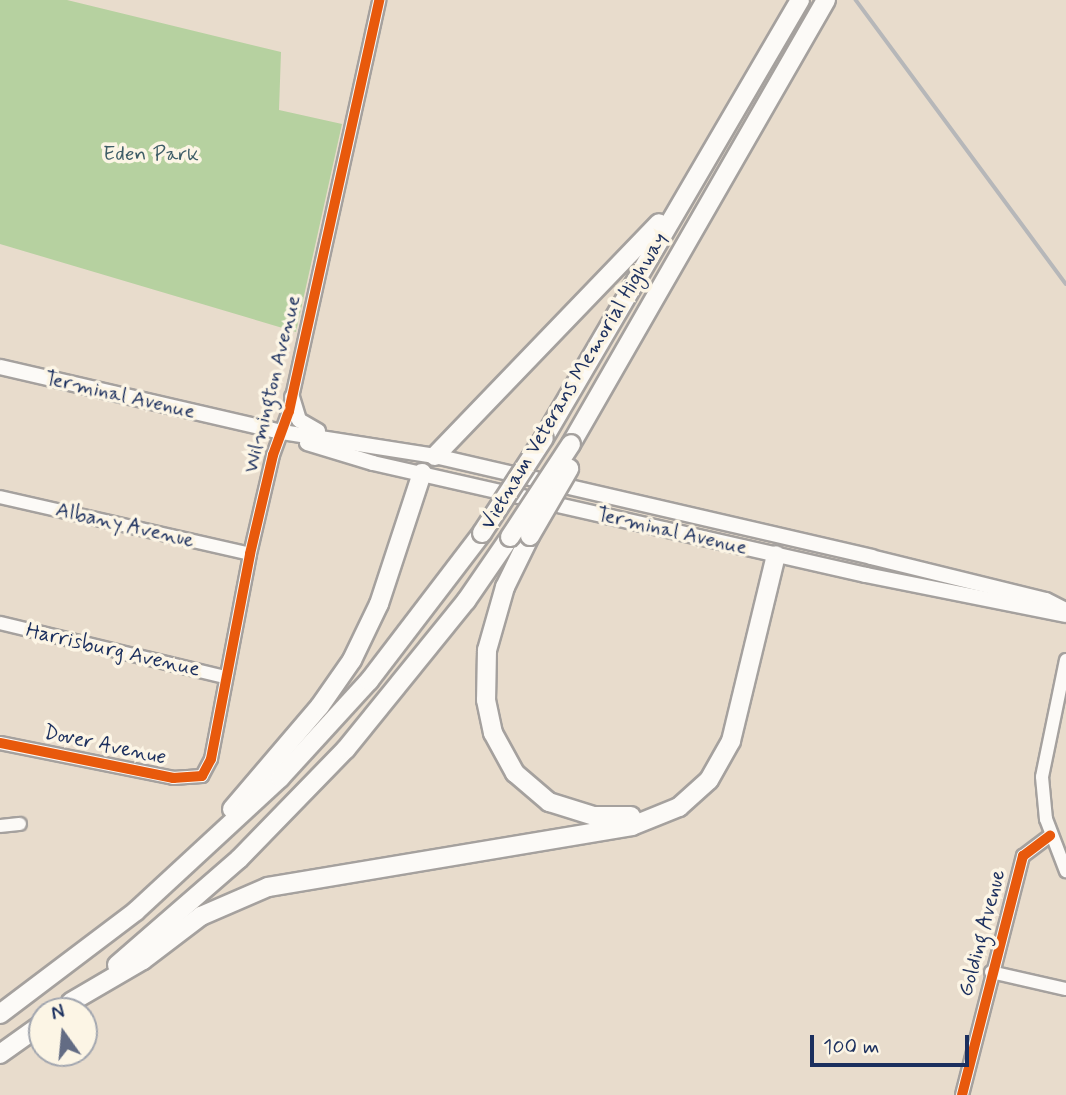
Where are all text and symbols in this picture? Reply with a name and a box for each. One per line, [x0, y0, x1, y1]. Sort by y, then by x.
park label: Eden Park [106, 141, 196, 167]
street label: Vietnam Veterans Memorial Highway [475, 228, 673, 534]
street label: Wilmington Avenue [238, 296, 306, 472]
street label: Terminal Avenue [42, 365, 198, 425]
street label: Albany Avenue [54, 497, 196, 553]
street label: Terminal Avenue [594, 501, 750, 561]
street label: Harrisburg Avenue [26, 618, 200, 682]
street label: Dover Avenue [43, 720, 167, 770]
street label: Golding Avenue [952, 864, 1012, 1002]
north arrow [28, 997, 98, 1067]
text: N [49, 999, 67, 1027]
scale bar [814, 1021, 973, 1066]
text: 100 m [823, 1033, 879, 1061]

